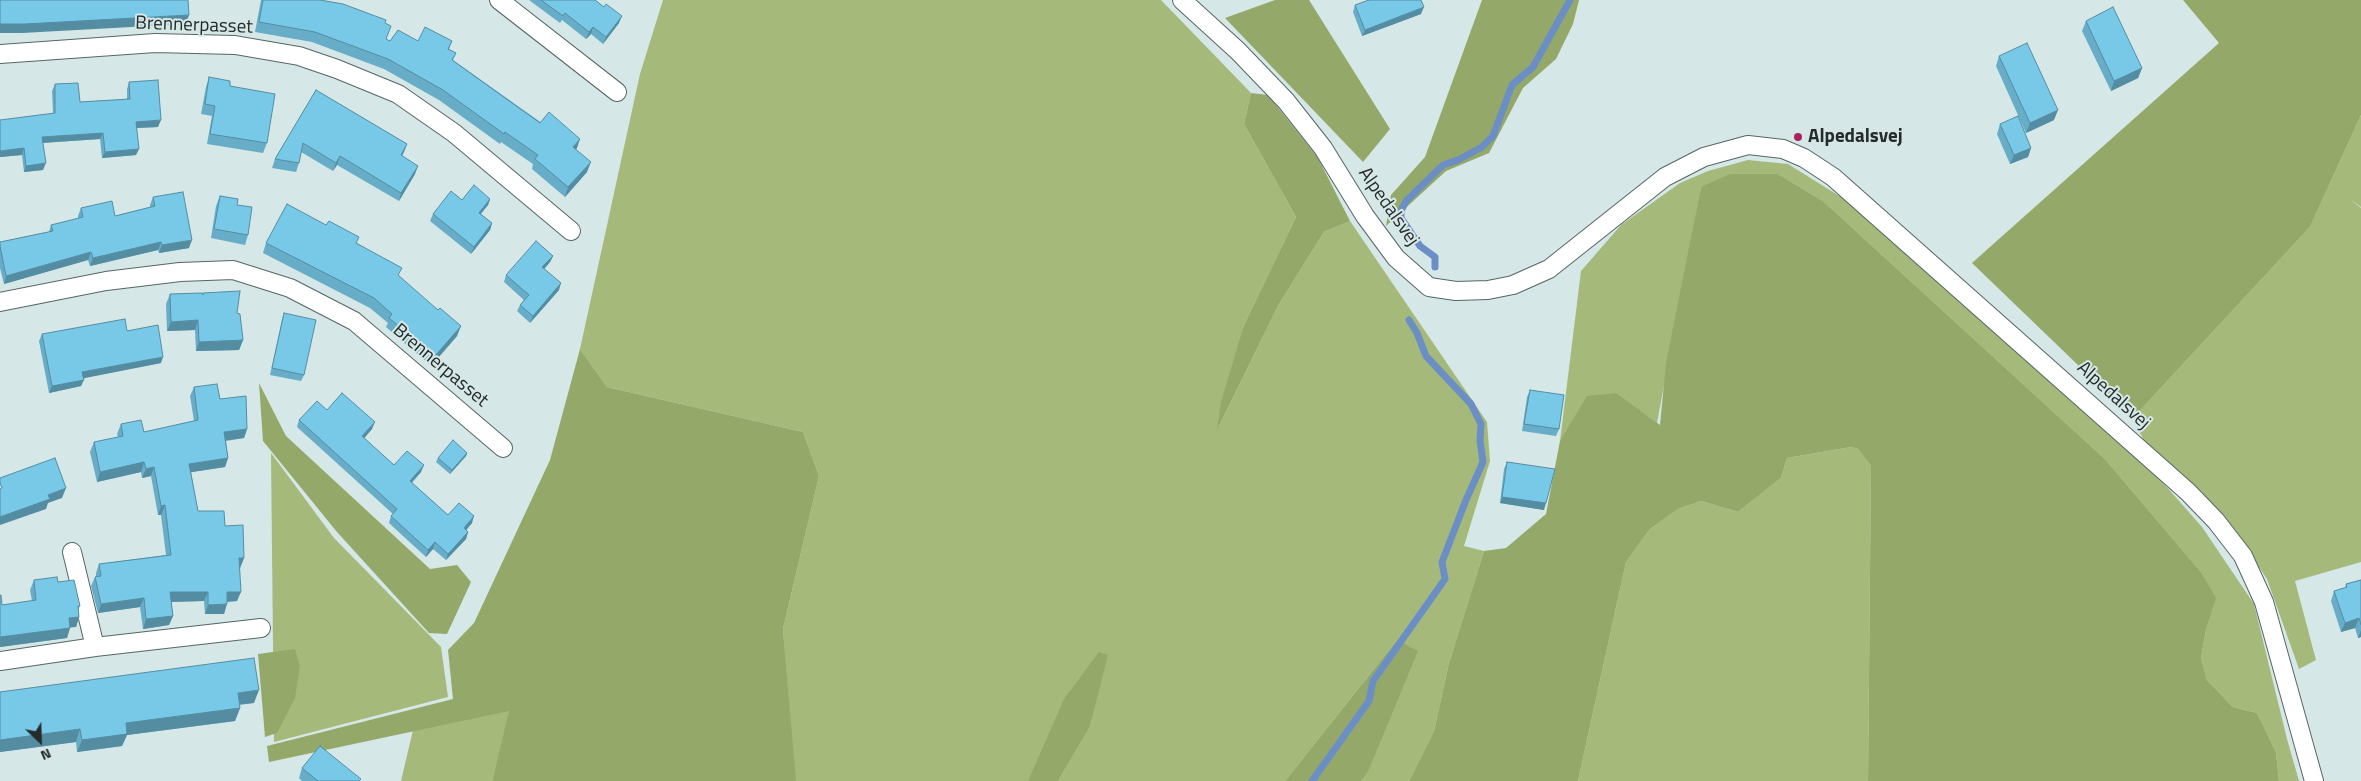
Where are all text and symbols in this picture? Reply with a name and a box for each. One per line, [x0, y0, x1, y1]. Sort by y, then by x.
street label: Brennerpasset [135, 13, 253, 39]
place label: Alpedalsvej [1808, 126, 1903, 148]
marker: Alpedalsvej [1792, 131, 1804, 143]
street label: Alpedalsvej [1353, 163, 1423, 251]
street label: Brennerpasset [388, 319, 492, 413]
street label: Alpedalsvej [2072, 357, 2154, 435]
north arrow [15, 716, 65, 766]
text: N [38, 744, 55, 767]

